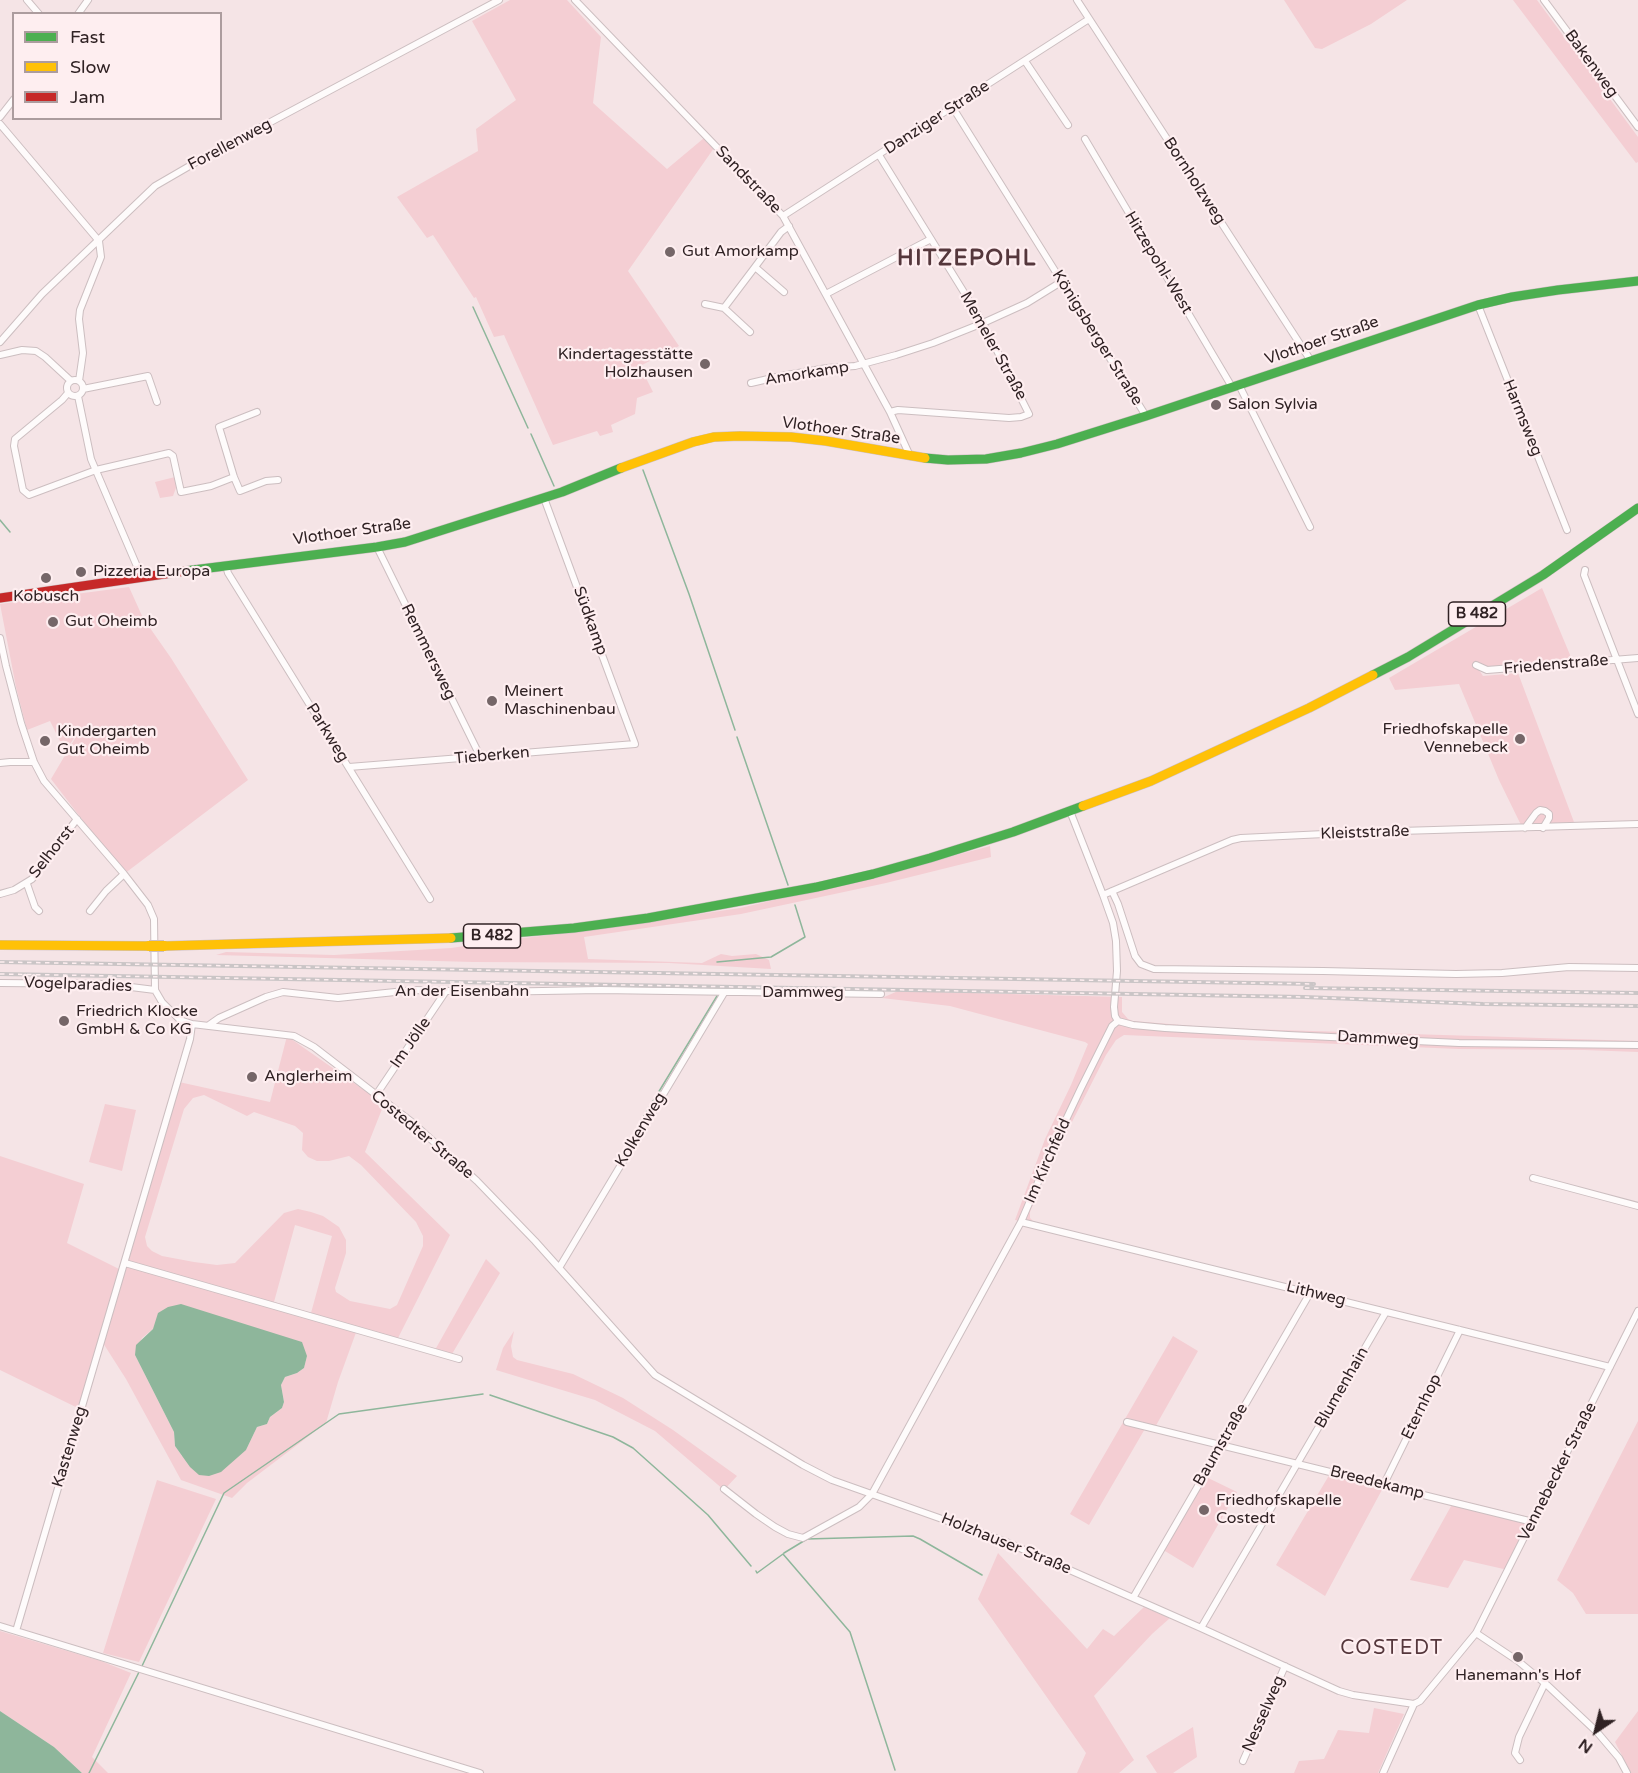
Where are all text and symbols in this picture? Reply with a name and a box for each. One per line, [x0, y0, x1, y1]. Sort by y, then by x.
legend [12, 12, 222, 120]
text: Fast [70, 26, 105, 48]
street label: Bakenweg [1560, 26, 1622, 102]
text: Slow [70, 56, 111, 78]
street label: Danziger Straße [881, 77, 993, 159]
text: Jam [70, 86, 105, 108]
street label: Forellenweg [185, 115, 275, 175]
street label: Bornholzweg [1159, 134, 1229, 228]
street label: Sandstraße [711, 142, 785, 218]
street label: Hitzepohl-West [1120, 208, 1196, 318]
place label: Gut Amorkamp [682, 242, 799, 262]
marker: Gut Amorkamp [663, 245, 677, 259]
district label: HITZEPOHL [897, 246, 1037, 272]
street label: Königsberger Straße [1048, 267, 1146, 409]
street label: Memeler Straße [955, 288, 1031, 404]
street label: Vlothoer Straße [1263, 313, 1381, 369]
place label: Kindertagesstätte Holzhausen [558, 345, 693, 383]
marker: Kindertagesstätte Holzhausen [698, 357, 712, 371]
street label: Amorkamp [764, 358, 850, 390]
street label: Harmsweg [1498, 377, 1546, 459]
place label: Salon Sylvia [1228, 395, 1318, 415]
marker: Salon Sylvia [1209, 398, 1223, 412]
street label: Vlothoer Straße [781, 413, 901, 449]
street label: Vlothoer Straße [292, 514, 412, 550]
place label: Pizzeria Europa [93, 562, 210, 582]
marker: Pizzeria Europa [74, 565, 88, 579]
marker: Kobusch [39, 571, 53, 585]
street label: Südkamp [569, 584, 611, 658]
place label: Kobusch [13, 587, 79, 607]
street label: Remmersweg [397, 601, 459, 703]
road number: B 482 [1448, 602, 1506, 626]
place label: Gut Oheimb [65, 612, 158, 632]
marker: Gut Oheimb [46, 615, 60, 629]
street label: Friedenstraße [1503, 651, 1609, 679]
place label: Meinert Maschinenbau [504, 682, 616, 720]
marker: Meinert Maschinenbau [485, 694, 499, 708]
street label: Parkweg [301, 700, 353, 766]
place label: Friedhofskapelle Vennebeck [1383, 720, 1508, 758]
place label: Kindergarten Gut Oheimb [57, 722, 157, 760]
marker: Friedhofskapelle Vennebeck [1513, 732, 1527, 746]
marker: Kindergarten Gut Oheimb [38, 734, 52, 748]
street label: Tieberken [454, 743, 530, 769]
street label: Selhorst [25, 822, 79, 882]
street label: Kleiststraße [1320, 822, 1410, 844]
road number: B 482 [464, 924, 520, 948]
street label: Vogelparadies [24, 974, 132, 996]
street label: An der Eisenbahn [395, 982, 529, 1002]
street label: Dammweg [762, 983, 844, 1003]
place label: Friedrich Klocke GmbH & Co KG [76, 1002, 198, 1040]
marker: Friedrich Klocke GmbH & Co KG [57, 1014, 71, 1028]
street label: Im Jölle [387, 1014, 435, 1072]
street label: Dammweg [1337, 1027, 1419, 1051]
place label: Anglerheim [264, 1067, 352, 1087]
marker: Anglerheim [245, 1070, 259, 1084]
street label: Costedter Straße [367, 1086, 477, 1184]
street label: Kolkenweg [611, 1089, 671, 1171]
street label: Im Kirchfeld [1021, 1116, 1075, 1206]
street label: Lithweg [1284, 1277, 1348, 1311]
street label: Blumenhain [1311, 1344, 1373, 1432]
street label: Eternhop [1398, 1371, 1446, 1443]
street label: Baumstraße [1190, 1400, 1252, 1490]
street label: Vennebecker Straße [1515, 1400, 1601, 1544]
street label: Kastenweg [49, 1404, 91, 1490]
street label: Breedekamp [1328, 1462, 1426, 1504]
place label: Friedhofskapelle Costedt [1216, 1491, 1341, 1529]
marker: Friedhofskapelle Costedt [1197, 1503, 1211, 1517]
street label: Holzhauser Straße [938, 1509, 1074, 1579]
district label: COSTEDT [1340, 1637, 1444, 1661]
marker: Hanemann's Hof [1511, 1650, 1525, 1664]
place label: Hanemann's Hof [1455, 1666, 1581, 1686]
street label: Nesselweg [1239, 1673, 1289, 1755]
north arrow [1566, 1701, 1626, 1761]
text: N [1575, 1734, 1597, 1758]

